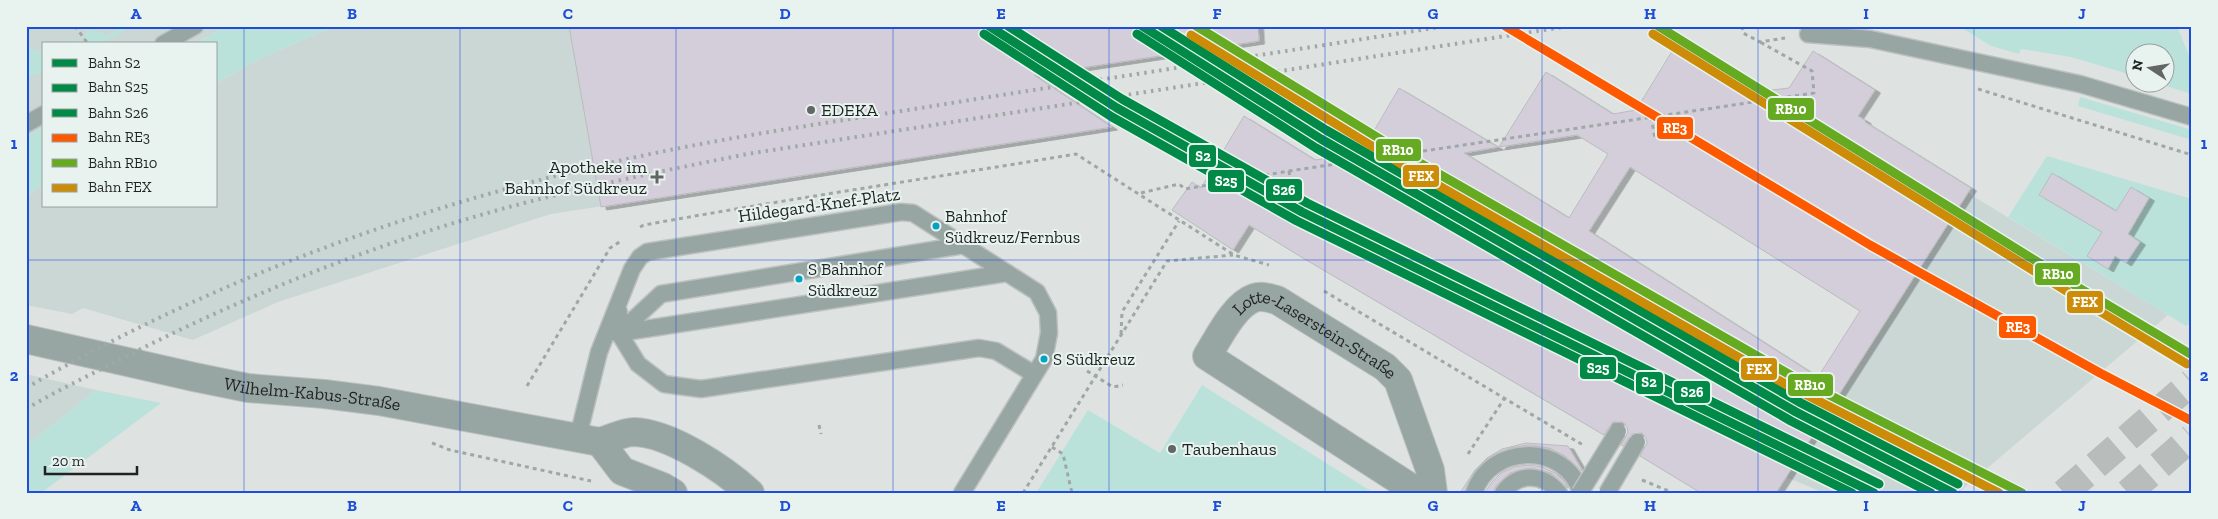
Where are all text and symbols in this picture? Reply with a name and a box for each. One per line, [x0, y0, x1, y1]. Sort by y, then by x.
text: A [131, 4, 142, 23]
text: B [347, 4, 357, 23]
text: C [563, 4, 573, 23]
text: D [779, 4, 791, 23]
text: E [996, 4, 1006, 23]
text: F [1212, 4, 1222, 23]
text: G [1428, 4, 1439, 23]
text: H [1644, 4, 1656, 23]
text: I [1863, 4, 1869, 23]
text: J [2078, 4, 2086, 23]
legend [42, 42, 218, 208]
north arrow [2126, 42, 2176, 92]
text: Bahn S2 [88, 54, 141, 72]
text: N [2128, 58, 2147, 72]
text: Bahn S25 [88, 78, 148, 96]
line badge: RB10 [1767, 97, 1815, 121]
place label: EDEKA [821, 99, 878, 121]
text: RB10 [1775, 101, 1807, 118]
text: Bahn S26 [88, 104, 148, 122]
marker: EDEKA [805, 104, 817, 116]
line badge: RE3 [1656, 116, 1694, 140]
text: RE3 [1663, 120, 1688, 137]
text: Bahn RE3 [88, 128, 150, 146]
text: 1 [11, 134, 18, 153]
text: 1 [2201, 134, 2208, 153]
line badge: RB10 [1375, 138, 1422, 162]
text: RB10 [1382, 142, 1414, 159]
line badge: S2 [1188, 144, 1217, 168]
text: S2 [1195, 148, 1211, 165]
text: Bahn RB10 [88, 154, 157, 172]
place label: Apotheke im Bahnhof Südkreuz [504, 156, 647, 199]
line badge: FEX [1402, 164, 1440, 188]
text: FEX [1408, 168, 1434, 185]
line badge: S25 [1207, 169, 1245, 193]
marker: Apotheke im Bahnhof Südkreuz [651, 171, 663, 183]
text: S25 [1215, 173, 1237, 190]
text: Bahn FEX [88, 178, 152, 196]
line badge: S26 [1265, 178, 1303, 202]
text: S26 [1273, 182, 1296, 199]
street label: Hildegard-Knef-Platz [737, 183, 901, 227]
place label: Bahnhof Südkreuz/Fernbus [945, 206, 1080, 247]
marker: Bahnhof Südkreuz/Fernbus [931, 221, 941, 231]
place label: S Bahnhof Südkreuz [808, 259, 884, 300]
line badge: RB10 [2034, 262, 2081, 286]
text: RB10 [2042, 266, 2074, 283]
marker: S Bahnhof Südkreuz [794, 274, 804, 284]
street label: Lotte-Laserstein-Straße [1228, 286, 1402, 384]
line badge: FEX [2066, 290, 2104, 314]
text: FEX [2072, 294, 2098, 311]
line badge: RE3 [1998, 315, 2037, 339]
text: RE3 [2006, 319, 2031, 336]
place label: S Südkreuz [1053, 349, 1135, 369]
marker: S Südkreuz [1039, 354, 1049, 364]
line badge: S25 [1579, 356, 1617, 380]
line badge: FEX [1740, 357, 1778, 381]
text: S25 [1587, 360, 1609, 377]
text: FEX [1746, 361, 1772, 378]
text: 2 [10, 366, 19, 385]
text: 2 [2200, 366, 2209, 385]
line badge: S2 [1635, 371, 1664, 395]
street label: Wilhelm-Kabus-Straße [222, 372, 403, 416]
line badge: RB10 [1787, 373, 1834, 397]
text: S2 [1641, 374, 1657, 391]
text: RB10 [1794, 377, 1826, 394]
line badge: S26 [1673, 380, 1711, 404]
text: S26 [1681, 384, 1704, 401]
place label: Taubenhaus [1182, 438, 1277, 460]
marker: Taubenhaus [1166, 443, 1178, 455]
scale bar [45, 444, 138, 476]
text: 20 m [52, 452, 85, 470]
text: A [131, 496, 142, 515]
text: B [347, 496, 357, 515]
text: C [563, 496, 573, 515]
text: D [779, 496, 791, 515]
text: E [996, 496, 1006, 515]
text: F [1212, 496, 1222, 515]
text: G [1428, 496, 1439, 515]
text: H [1644, 496, 1656, 515]
text: I [1863, 496, 1869, 515]
text: J [2078, 496, 2086, 515]

